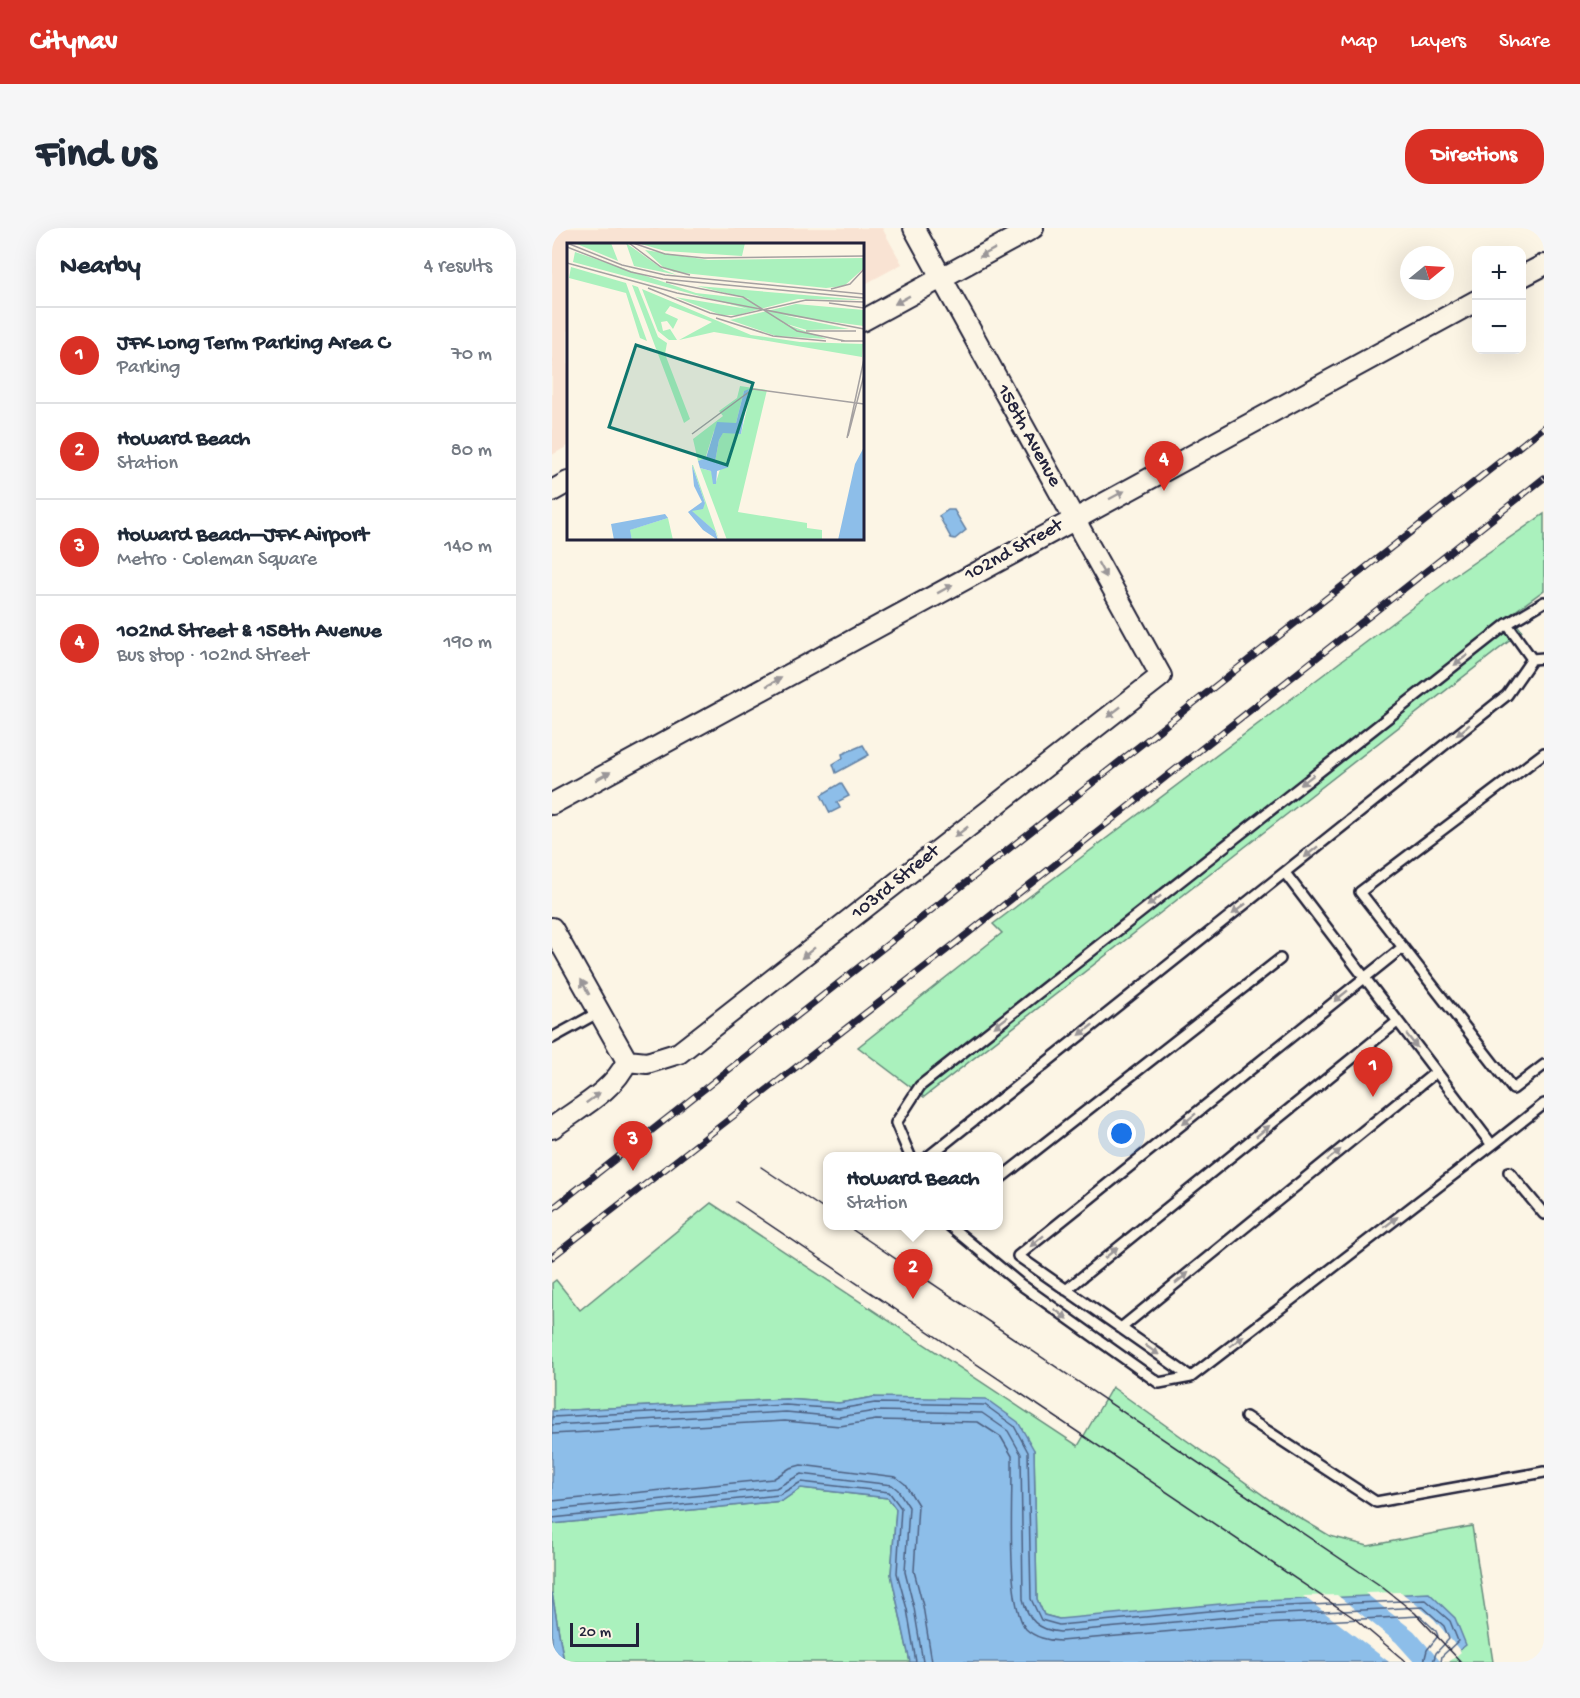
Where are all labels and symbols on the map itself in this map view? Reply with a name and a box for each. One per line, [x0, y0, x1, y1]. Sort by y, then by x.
inset map [567, 243, 864, 540]
north arrow [1400, 246, 1454, 300]
one-way arrow [978, 248, 995, 258]
one-way arrow [893, 295, 910, 305]
street label: 158th Avenue [990, 380, 1066, 492]
pin: 4 [1144, 442, 1184, 491]
one-way arrow [1108, 490, 1125, 500]
street label: 102nd Street [960, 514, 1069, 588]
one-way arrow [1097, 561, 1107, 578]
one-way arrow [937, 584, 954, 594]
one-way arrow [1453, 653, 1468, 665]
one-way arrow [766, 677, 783, 687]
one-way arrow [1107, 705, 1122, 717]
one-way arrow [1455, 724, 1471, 737]
one-way arrow [595, 771, 612, 781]
one-way arrow [1300, 774, 1315, 786]
one-way arrow [953, 825, 969, 838]
street label: 103rd Street [847, 839, 946, 926]
one-way arrow [1303, 846, 1318, 858]
one-way arrow [1146, 895, 1162, 908]
one-way arrow [1232, 902, 1247, 915]
one-way arrow [800, 946, 816, 959]
one-way arrow [580, 979, 590, 996]
one-way arrow [1333, 990, 1349, 1003]
one-way arrow [993, 1015, 1009, 1028]
one-way arrow [1079, 1024, 1094, 1036]
one-way arrow [1406, 1033, 1419, 1049]
pin: 1 [1354, 1048, 1392, 1097]
one-way arrow [584, 1092, 600, 1104]
one-way arrow [1181, 1112, 1197, 1125]
your location [1107, 1119, 1136, 1148]
pin: 3 [614, 1122, 652, 1171]
one-way arrow [1255, 1124, 1271, 1137]
one-way arrow [1326, 1149, 1341, 1162]
one-way arrow [1384, 1217, 1399, 1229]
one-way arrow [1030, 1234, 1045, 1247]
one-way arrow [1104, 1248, 1119, 1260]
pin: 2 [894, 1250, 932, 1299]
one-way arrow [1174, 1272, 1189, 1285]
one-way arrow [1053, 1308, 1069, 1320]
one-way arrow [1229, 1335, 1245, 1348]
one-way arrow [1143, 1344, 1159, 1356]
scale bar [570, 1620, 639, 1648]

